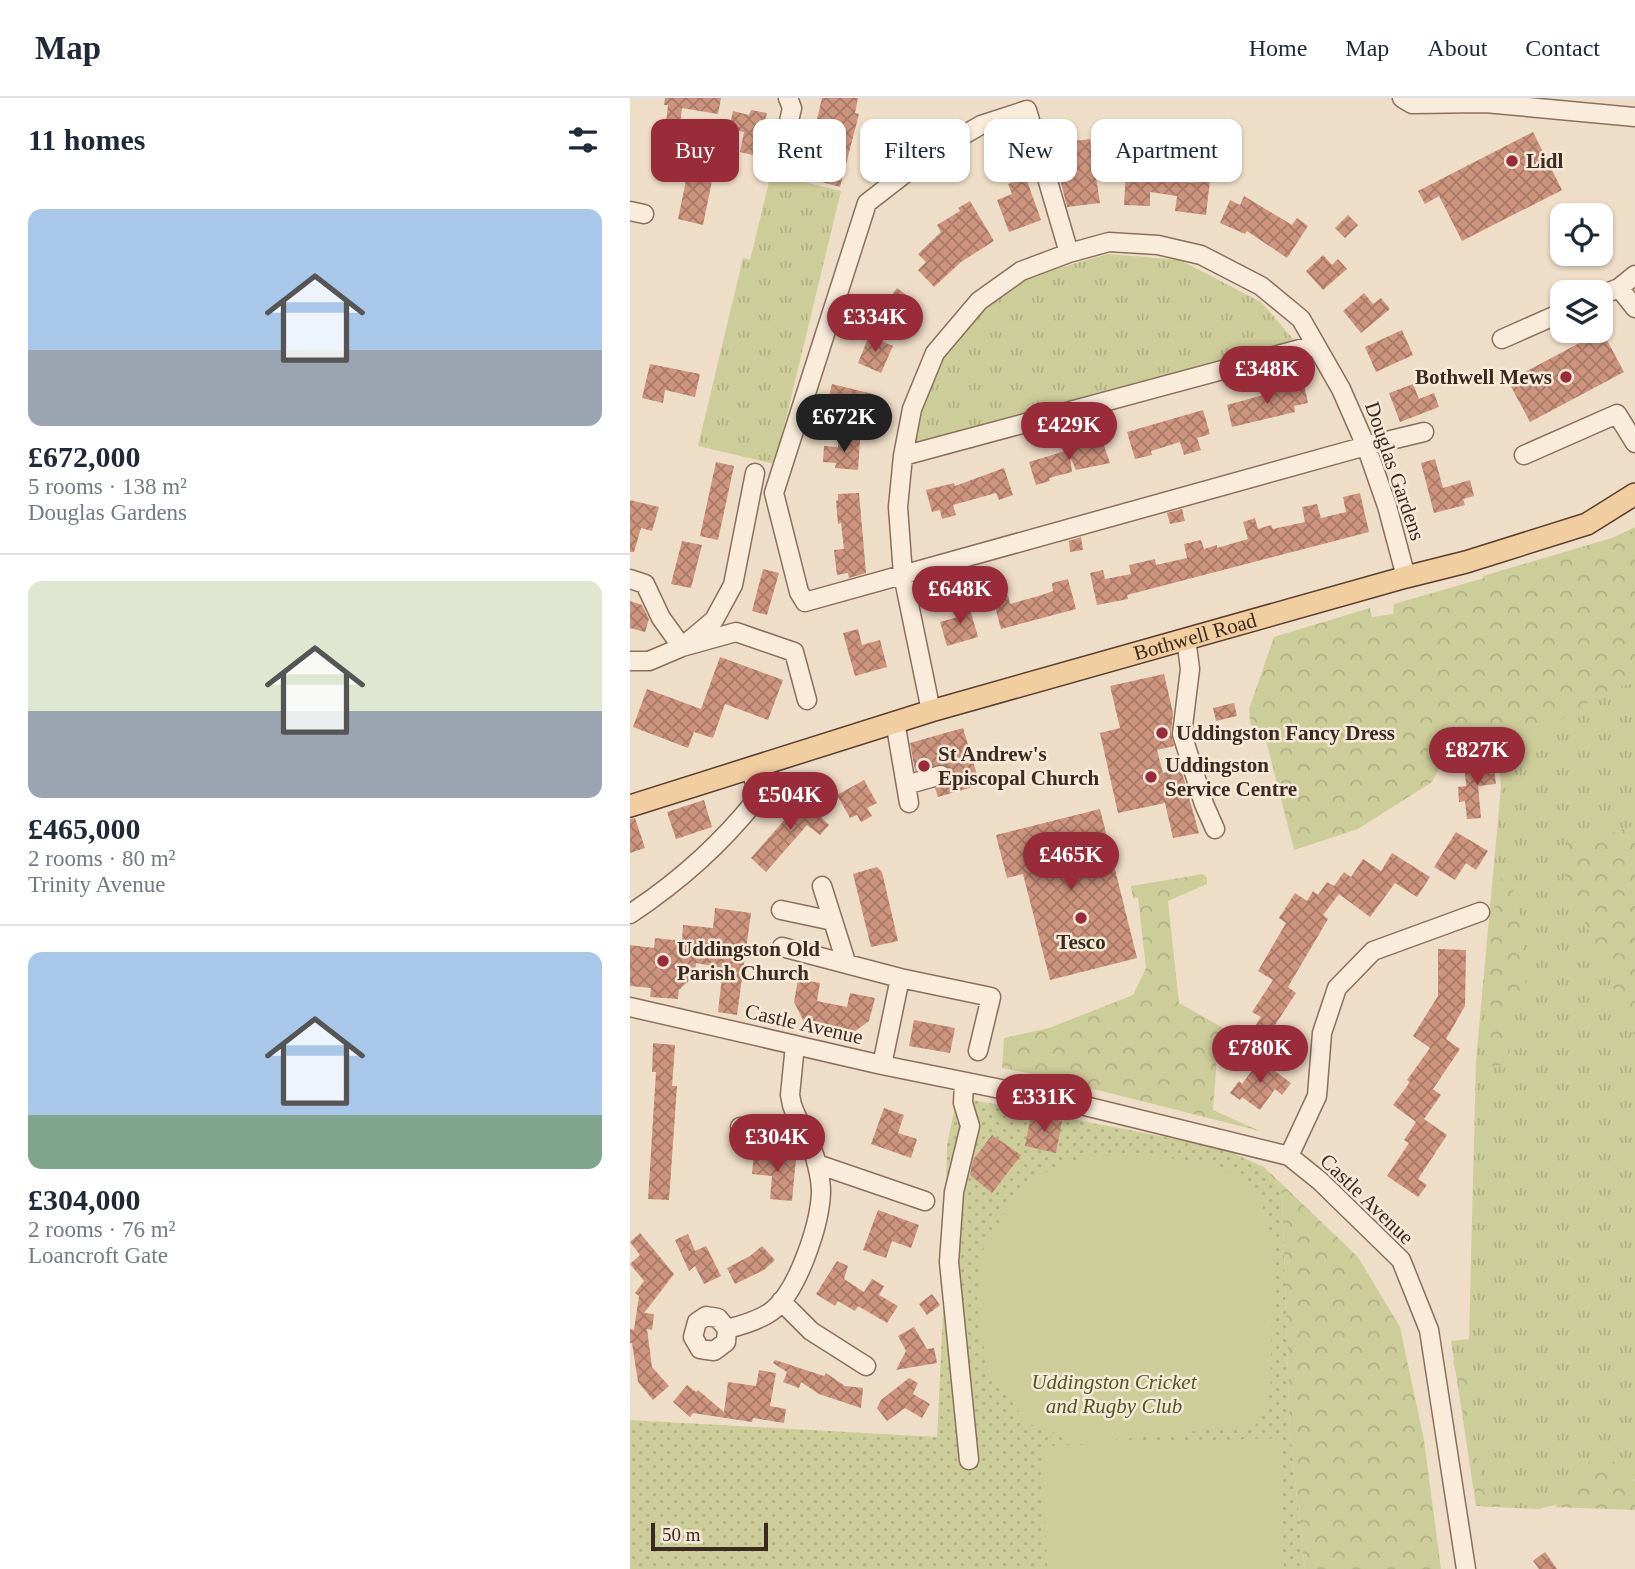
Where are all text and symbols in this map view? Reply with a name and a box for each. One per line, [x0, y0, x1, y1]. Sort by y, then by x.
text: Map [35, 30, 101, 66]
text: Home [1249, 35, 1307, 61]
text: Map [1345, 35, 1389, 61]
text: About [1427, 35, 1487, 61]
text: Contact [1525, 35, 1600, 61]
chip: Buy [651, 119, 739, 182]
chip: Rent [753, 119, 846, 182]
chip: Filters [860, 119, 970, 182]
chip: New [984, 119, 1077, 182]
chip: Apartment [1091, 119, 1242, 182]
icon: filters [564, 121, 602, 159]
text: 11 homes [28, 123, 146, 156]
place label: Lidl [1526, 149, 1564, 173]
marker: Lidl [1504, 153, 1520, 169]
map controls [1550, 203, 1613, 343]
button: locate [1550, 203, 1613, 266]
icon: home [252, 255, 378, 381]
button: layers [1550, 280, 1613, 343]
pin: £334K [826, 294, 924, 354]
text: £334K [843, 304, 907, 329]
pin: £348K [1218, 346, 1316, 406]
text: £348K [1235, 356, 1299, 381]
place label: Bothwell Mews [1415, 365, 1552, 389]
marker: Bothwell Mews [1558, 369, 1574, 385]
pin: £672K [795, 394, 893, 454]
street label: Douglas Gardens [1360, 398, 1430, 544]
pin: £429K [1020, 402, 1118, 462]
text: £672K [812, 404, 876, 429]
text: £429K [1037, 412, 1101, 437]
text: £672,000 [28, 440, 141, 473]
text: 5 rooms · 138 m² [28, 474, 187, 499]
text: Douglas Gardens [28, 500, 187, 525]
pin: £648K [911, 566, 1009, 626]
text: £648K [928, 576, 992, 601]
street label: Bothwell Road [1131, 608, 1260, 665]
icon: home [252, 627, 378, 753]
place label: Uddingston Fancy Dress [1176, 721, 1395, 745]
marker: Uddingston Fancy Dress [1154, 725, 1170, 741]
pin: £827K [1428, 728, 1526, 787]
text: £827K [1445, 737, 1509, 762]
place label: St Andrew's Episcopal Church [938, 742, 1100, 790]
place label: Uddingston Service Centre [1165, 753, 1297, 801]
marker: St Andrew's Episcopal Church [916, 758, 932, 774]
marker: Uddingston Service Centre [1143, 769, 1159, 785]
pin: £504K [741, 772, 839, 832]
text: £504K [758, 782, 822, 807]
text: £465,000 [28, 812, 141, 845]
pin: £465K [1022, 832, 1120, 892]
text: £465K [1039, 842, 1103, 867]
text: 2 rooms · 80 m² [28, 846, 175, 871]
text: Trinity Avenue [28, 872, 165, 897]
marker: Tesco [1073, 910, 1089, 926]
place label: Tesco [1056, 930, 1106, 954]
place label: Uddingston Old Parish Church [677, 937, 820, 985]
marker: Uddingston Old Parish Church [655, 953, 671, 969]
icon: home [252, 998, 378, 1124]
street label: Castle Avenue [743, 999, 865, 1049]
pin: £780K [1211, 1026, 1309, 1085]
text: £780K [1228, 1035, 1292, 1060]
pin: £331K [995, 1074, 1093, 1134]
text: £331K [1012, 1084, 1076, 1109]
pin: £304K [728, 1114, 826, 1174]
text: £304K [745, 1124, 809, 1149]
street label: Castle Avenue [1315, 1149, 1419, 1249]
text: £304,000 [28, 1183, 141, 1216]
text: 2 rooms · 76 m² [28, 1217, 175, 1242]
text: Loancroft Gate [28, 1243, 168, 1268]
park label: Uddingston Cricket and Rugby Club [1031, 1370, 1198, 1418]
scale bar [651, 1520, 768, 1552]
text: 50 m [662, 1524, 701, 1545]

